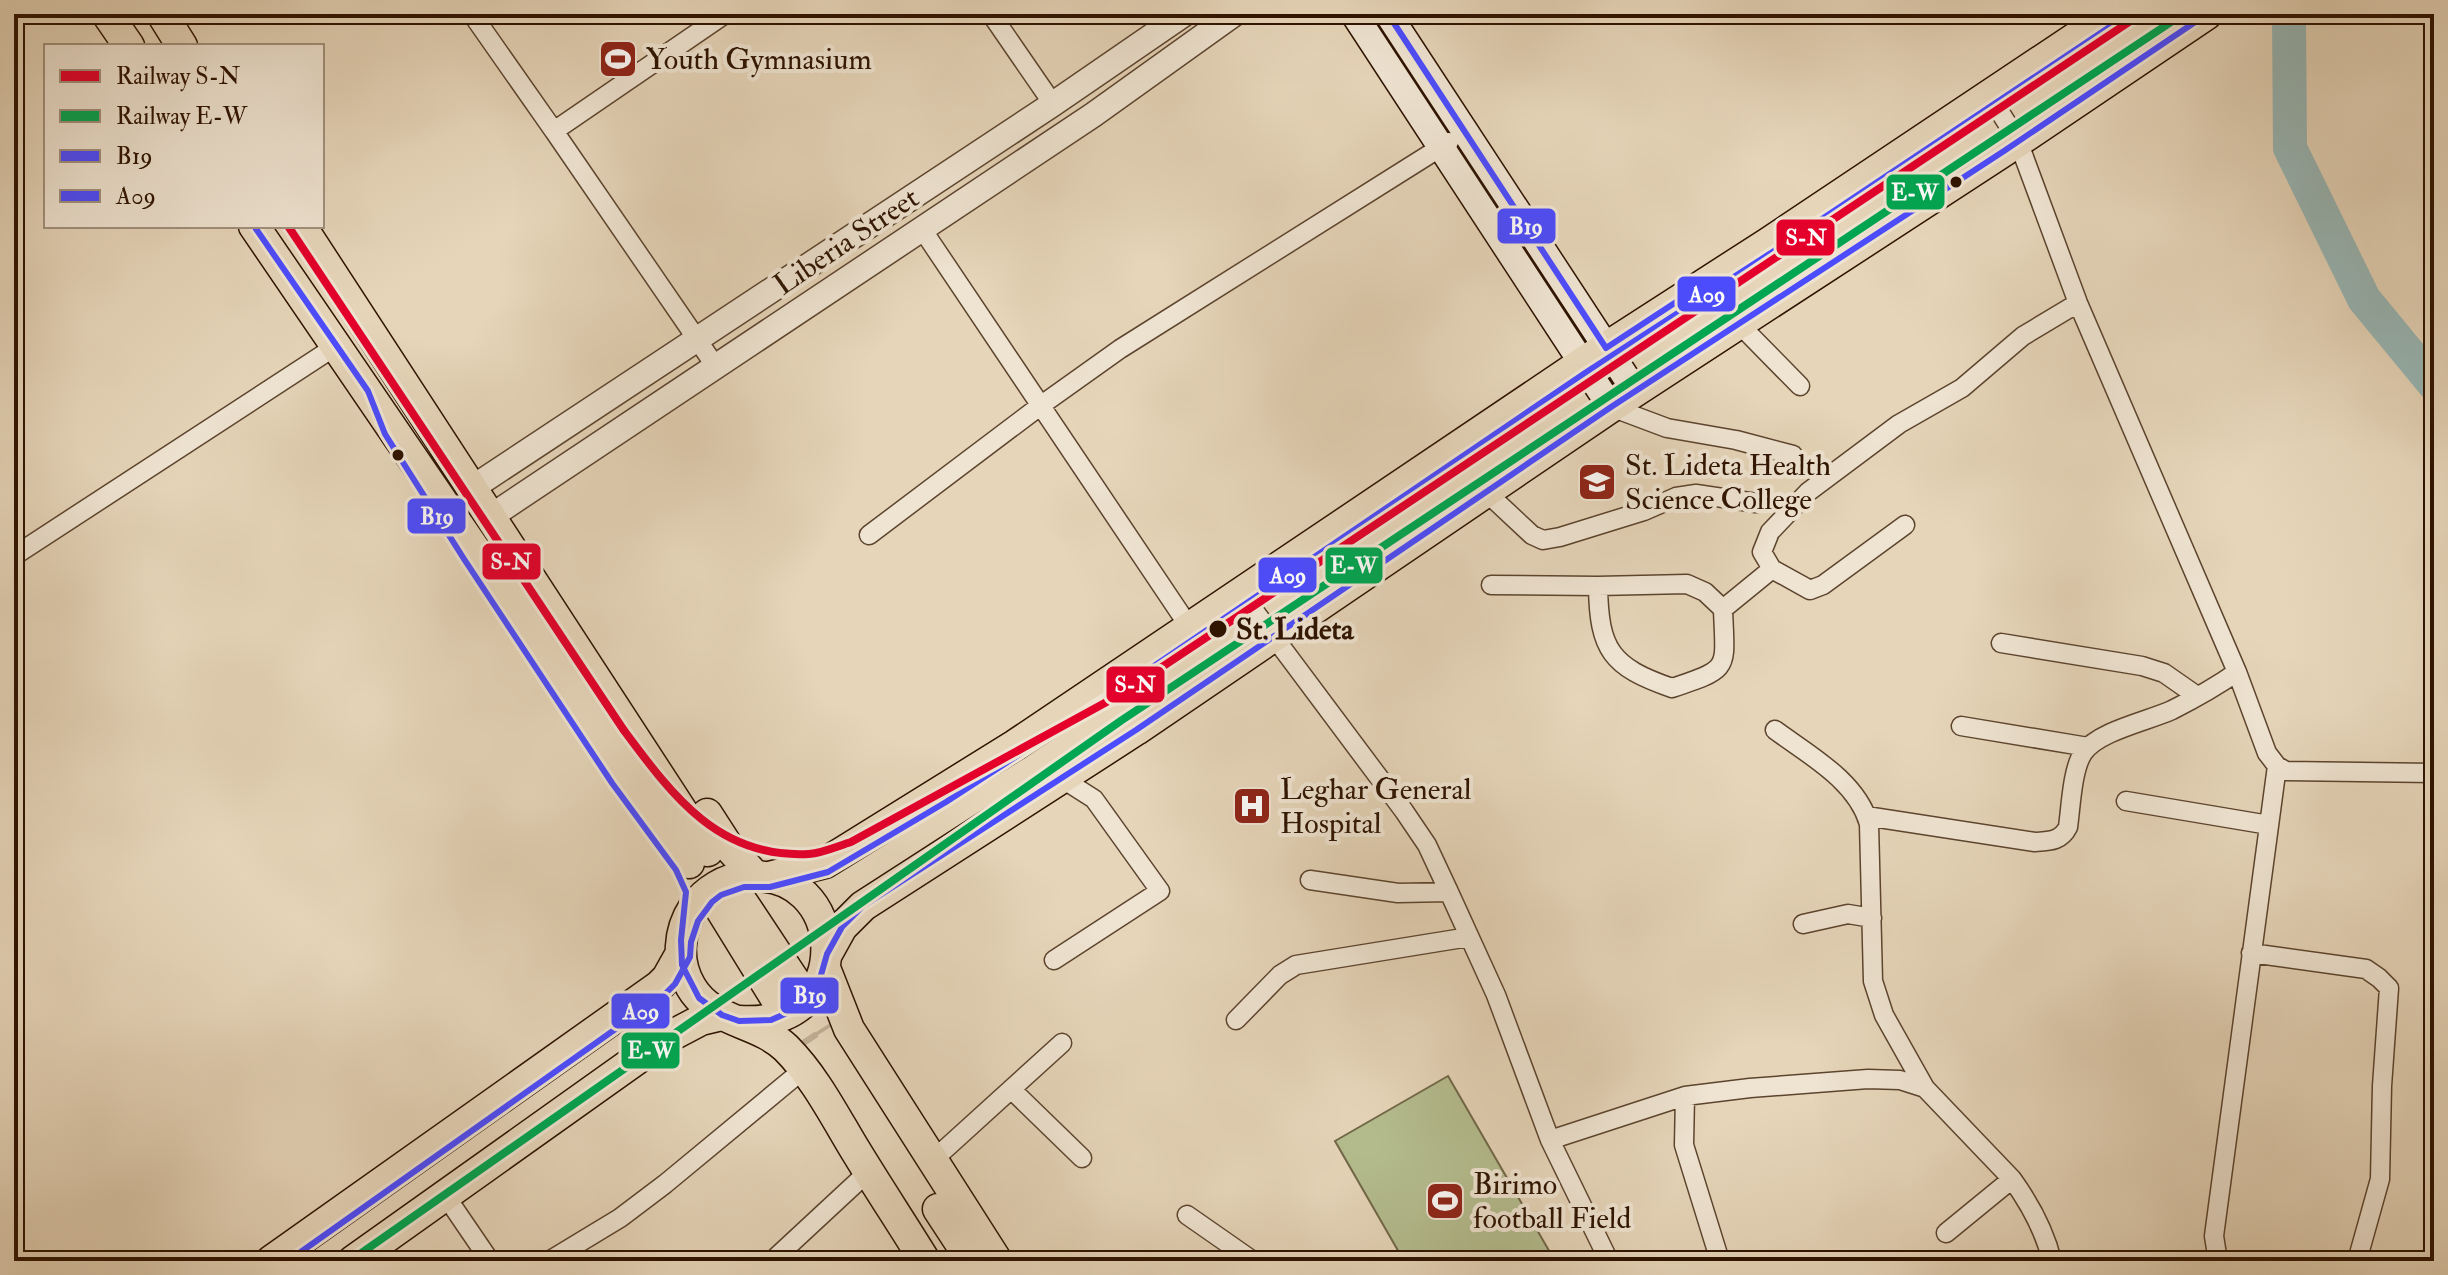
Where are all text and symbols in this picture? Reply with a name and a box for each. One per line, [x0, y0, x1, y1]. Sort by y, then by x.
sports icon: Youth Gymnasium [597, 38, 639, 80]
place label: Youth Gymnasium [646, 41, 872, 78]
legend [44, 44, 324, 228]
text: Railway S-N [116, 61, 241, 92]
text: Railway E-W [116, 101, 249, 132]
text: B19 [116, 141, 153, 172]
line badge: E-W [1885, 173, 1946, 211]
unlabelled marker [1948, 174, 1964, 190]
street label: Liberia Street [767, 179, 926, 303]
text: E-W [1891, 179, 1940, 207]
text: A09 [115, 181, 156, 212]
line badge: B19 [1496, 207, 1557, 245]
text: B19 [1509, 213, 1543, 241]
line badge: S-N [1775, 218, 1836, 257]
text: S-N [1785, 224, 1827, 252]
line badge: A09 [1676, 275, 1737, 313]
text: A09 [1688, 281, 1725, 309]
unlabelled marker [390, 447, 406, 463]
place label: St. Lideta Health Science College [1625, 447, 1831, 518]
school or university icon: St. Lideta Health Science College [1576, 461, 1618, 503]
line badge: B19 [406, 497, 467, 535]
text: B19 [420, 503, 454, 531]
line badge: S-N [481, 542, 542, 581]
line badge: E-W [1324, 546, 1384, 585]
text: S-N [490, 548, 532, 576]
text: E-W [1330, 552, 1379, 580]
line badge: A09 [1257, 556, 1318, 594]
text: A09 [1269, 562, 1306, 590]
place label: St. Lideta [1236, 611, 1355, 648]
marker: St. Lideta [1207, 618, 1229, 640]
line badge: S-N [1105, 665, 1166, 704]
text: S-N [1114, 671, 1156, 699]
place label: Leghar General Hospital [1280, 771, 1472, 842]
hospital icon: Leghar General Hospital [1231, 785, 1273, 827]
line badge: B19 [779, 976, 840, 1015]
text: B19 [793, 982, 827, 1010]
line badge: A09 [610, 992, 671, 1030]
text: A09 [622, 998, 659, 1026]
line badge: E-W [620, 1031, 681, 1070]
text: E-W [627, 1037, 676, 1065]
place label: Birimo football Field [1473, 1166, 1631, 1237]
sports icon: Birimo football Field [1424, 1180, 1466, 1222]

